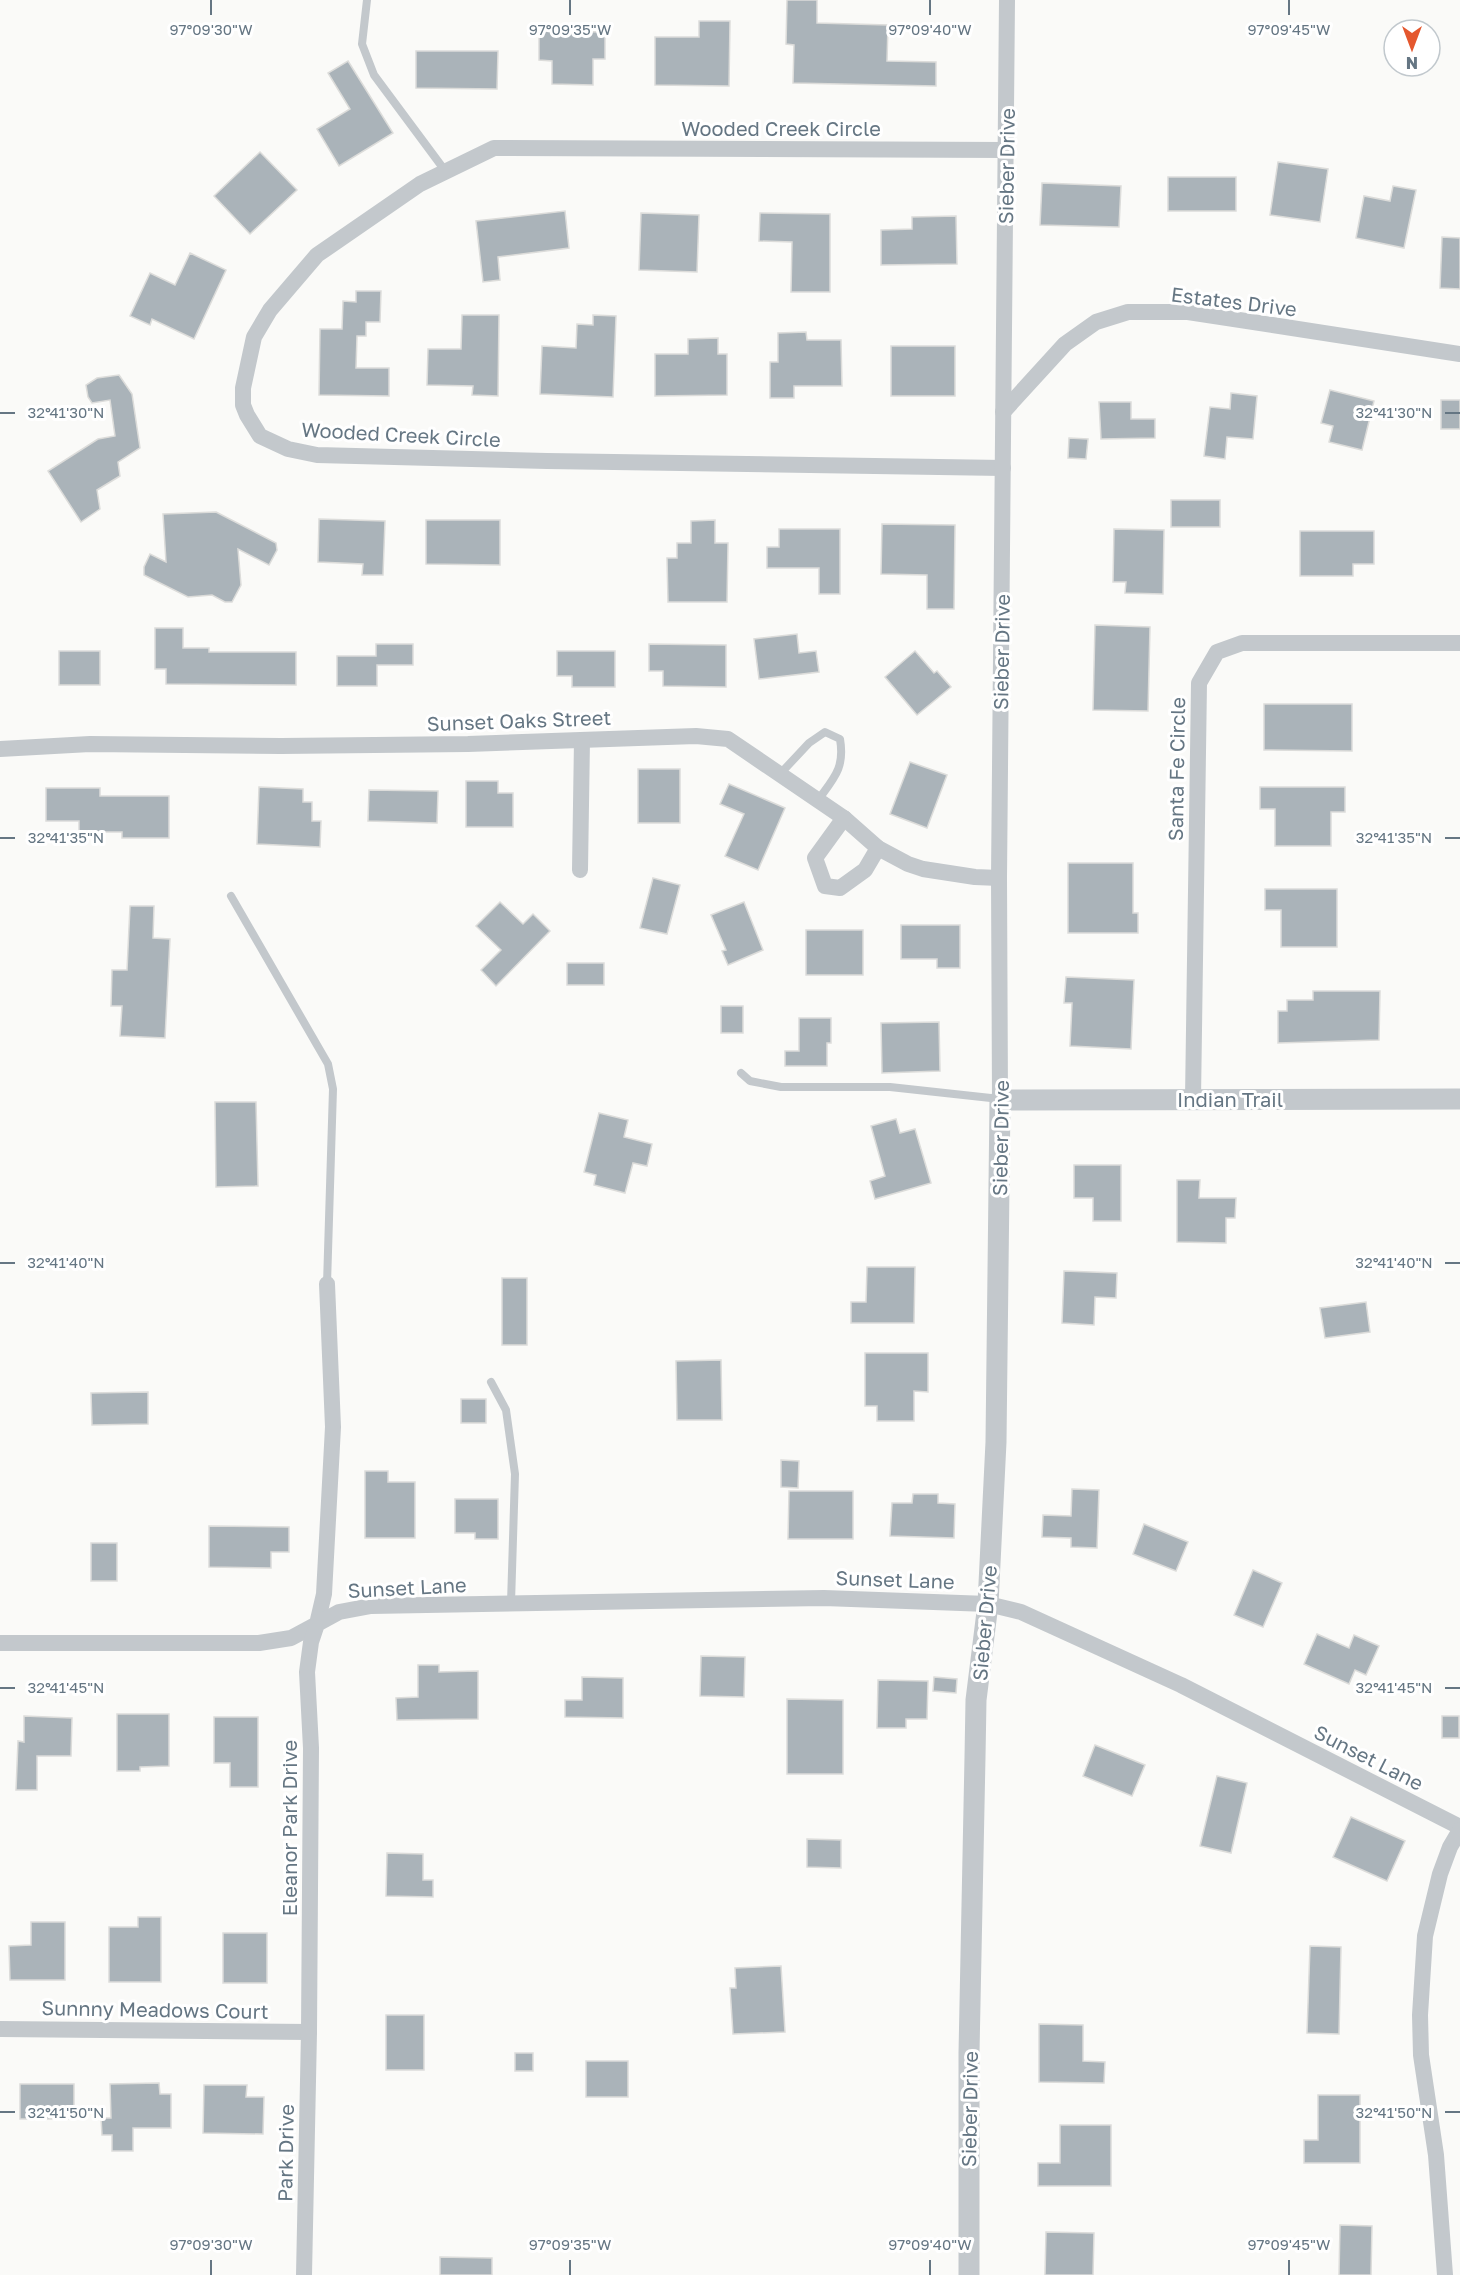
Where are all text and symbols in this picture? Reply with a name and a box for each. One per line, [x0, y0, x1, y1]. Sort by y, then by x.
north arrow [1382, 18, 1442, 78]
text: 97°09'30"W [169, 20, 253, 38]
text: 97°09'35"W [529, 20, 611, 38]
text: 97°09'40"W [888, 20, 972, 38]
text: 97°09'45"W [1248, 20, 1330, 38]
text: N [1406, 53, 1418, 73]
street label: Sieber Drive [993, 108, 1019, 224]
street label: Wooded Creek Circle [681, 116, 881, 140]
street label: Estates Drive [1170, 281, 1298, 321]
text: 32°41'30"N [27, 403, 105, 421]
text: 32°41'30"N [1355, 403, 1433, 421]
street label: Wooded Creek Circle [301, 417, 501, 451]
street label: Sieber Drive [988, 594, 1014, 710]
street label: Santa Fe Circle [1163, 697, 1189, 841]
street label: Sunset Oaks Street [426, 705, 612, 735]
text: 32°41'35"N [28, 828, 104, 846]
text: 32°41'35"N [1356, 828, 1432, 846]
street label: Sieber Drive [987, 1080, 1013, 1196]
street label: Indian Trail [1177, 1087, 1283, 1111]
text: 32°41'40"N [27, 1253, 105, 1271]
text: 32°41'40"N [1355, 1253, 1433, 1271]
street label: Sieber Drive [967, 1564, 1001, 1682]
street label: Sunset Lane [835, 1565, 955, 1593]
street label: Sunset Lane [347, 1572, 467, 1602]
text: 32°41'45"N [28, 1678, 104, 1696]
text: 32°41'45"N [1356, 1678, 1432, 1696]
street label: Sunset Lane [1310, 1719, 1428, 1795]
street label: Eleanor Park Drive [277, 1740, 301, 1916]
street label: Sunnny Meadows Court [41, 1995, 269, 2023]
street label: Sieber Drive [956, 2051, 982, 2167]
text: 32°41'50"N [28, 2103, 104, 2121]
text: 32°41'50"N [1356, 2103, 1432, 2121]
street label: Park Drive [272, 2104, 298, 2202]
text: 97°09'30"W [169, 2235, 253, 2253]
text: 97°09'35"W [529, 2235, 611, 2253]
text: 97°09'40"W [888, 2235, 972, 2253]
text: 97°09'45"W [1248, 2235, 1330, 2253]

